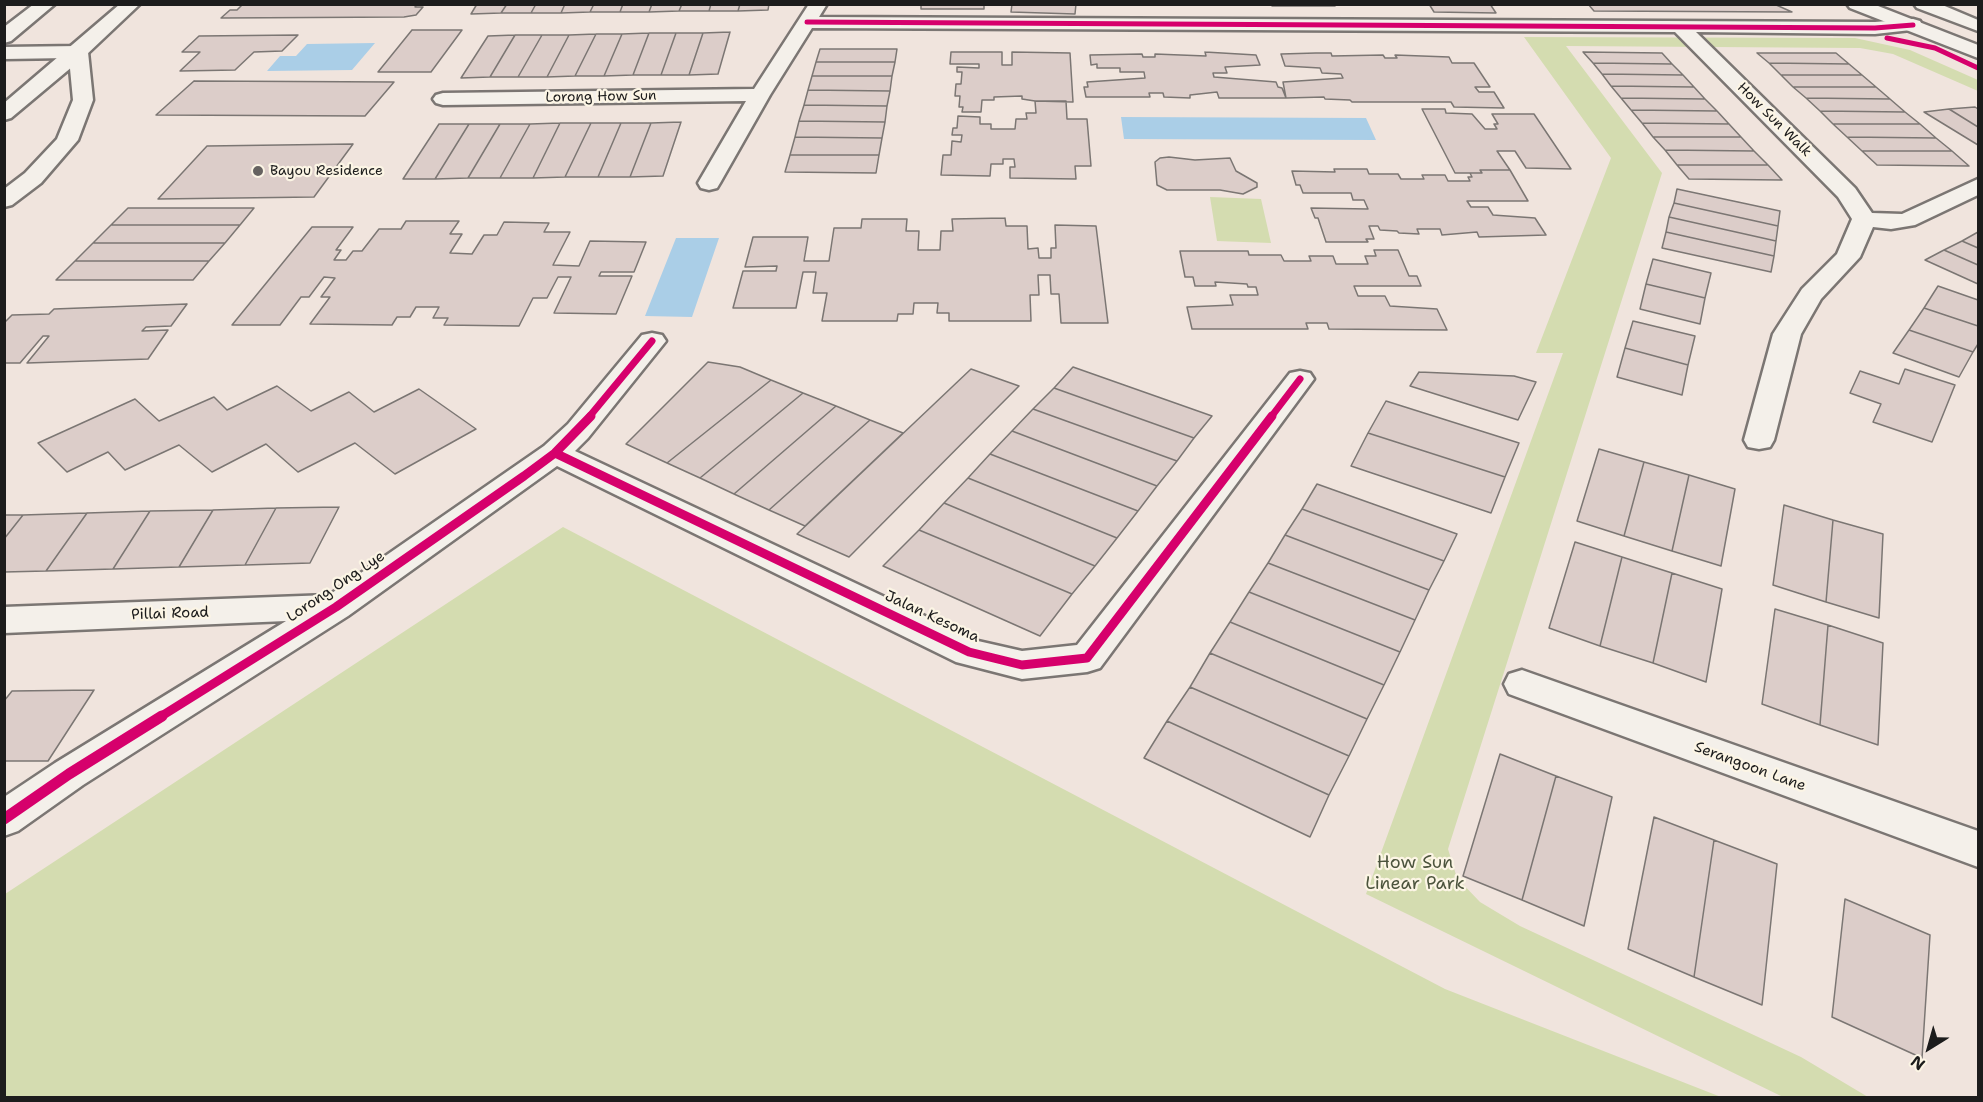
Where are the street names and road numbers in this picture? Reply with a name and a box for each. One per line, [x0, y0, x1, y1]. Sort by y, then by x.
street label: How Sun Walk [1733, 79, 1815, 161]
street label: Lorong How Sun [545, 88, 657, 106]
street label: Lorong Ong Lye [284, 548, 388, 626]
street label: Jalan Kesoma [882, 587, 982, 647]
street label: Pillai Road [131, 604, 209, 624]
street label: Serangoon Lane [1692, 738, 1808, 796]

